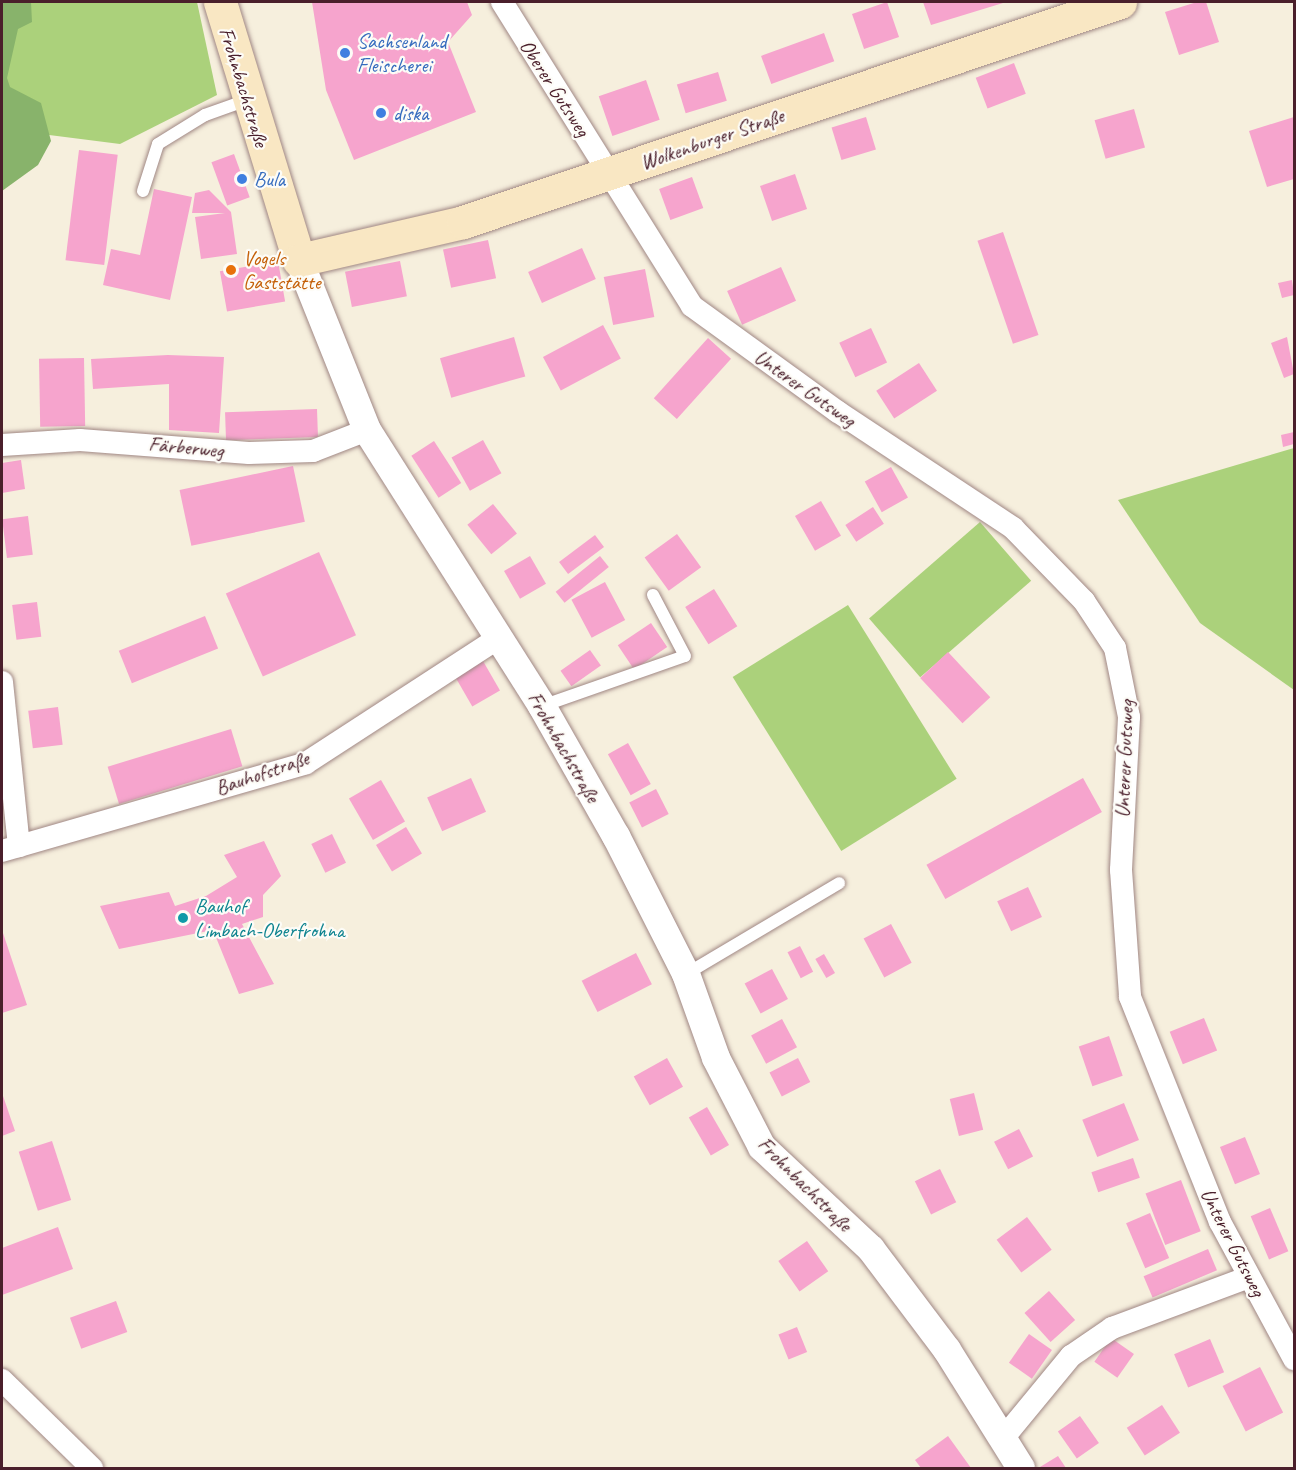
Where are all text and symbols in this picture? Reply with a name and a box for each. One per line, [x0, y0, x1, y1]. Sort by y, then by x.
street label: Frohnbachstraße [214, 24, 274, 150]
place label: Sachsenland Fleischerei [357, 28, 446, 78]
street label: Oberer Gutsweg [514, 35, 596, 141]
marker: Sachsenland Fleischerei [338, 46, 352, 60]
place label: diska [393, 100, 428, 126]
street label: Wolkenburger Straße [637, 103, 787, 175]
marker: diska [374, 106, 388, 120]
place label: Bula [254, 166, 285, 192]
marker: Bula [235, 172, 249, 186]
place label: Vogels Gaststätte [243, 245, 321, 295]
marker: Vogels Gaststätte [224, 263, 238, 277]
street label: Unterer Gutsweg [750, 344, 860, 432]
street label: Färberweg [148, 431, 224, 463]
street label: Frohnbachstraße [522, 687, 606, 807]
street label: Unterer Gutsweg [1109, 700, 1139, 818]
street label: Bauhofstraße [212, 745, 312, 801]
place label: Bauhof Limbach-Oberfrohna [195, 893, 344, 943]
marker: Bauhof Limbach-Oberfrohna [176, 911, 190, 925]
street label: Frohnbachstraße [753, 1132, 857, 1236]
street label: Unterer Gutsweg [1195, 1184, 1271, 1300]

